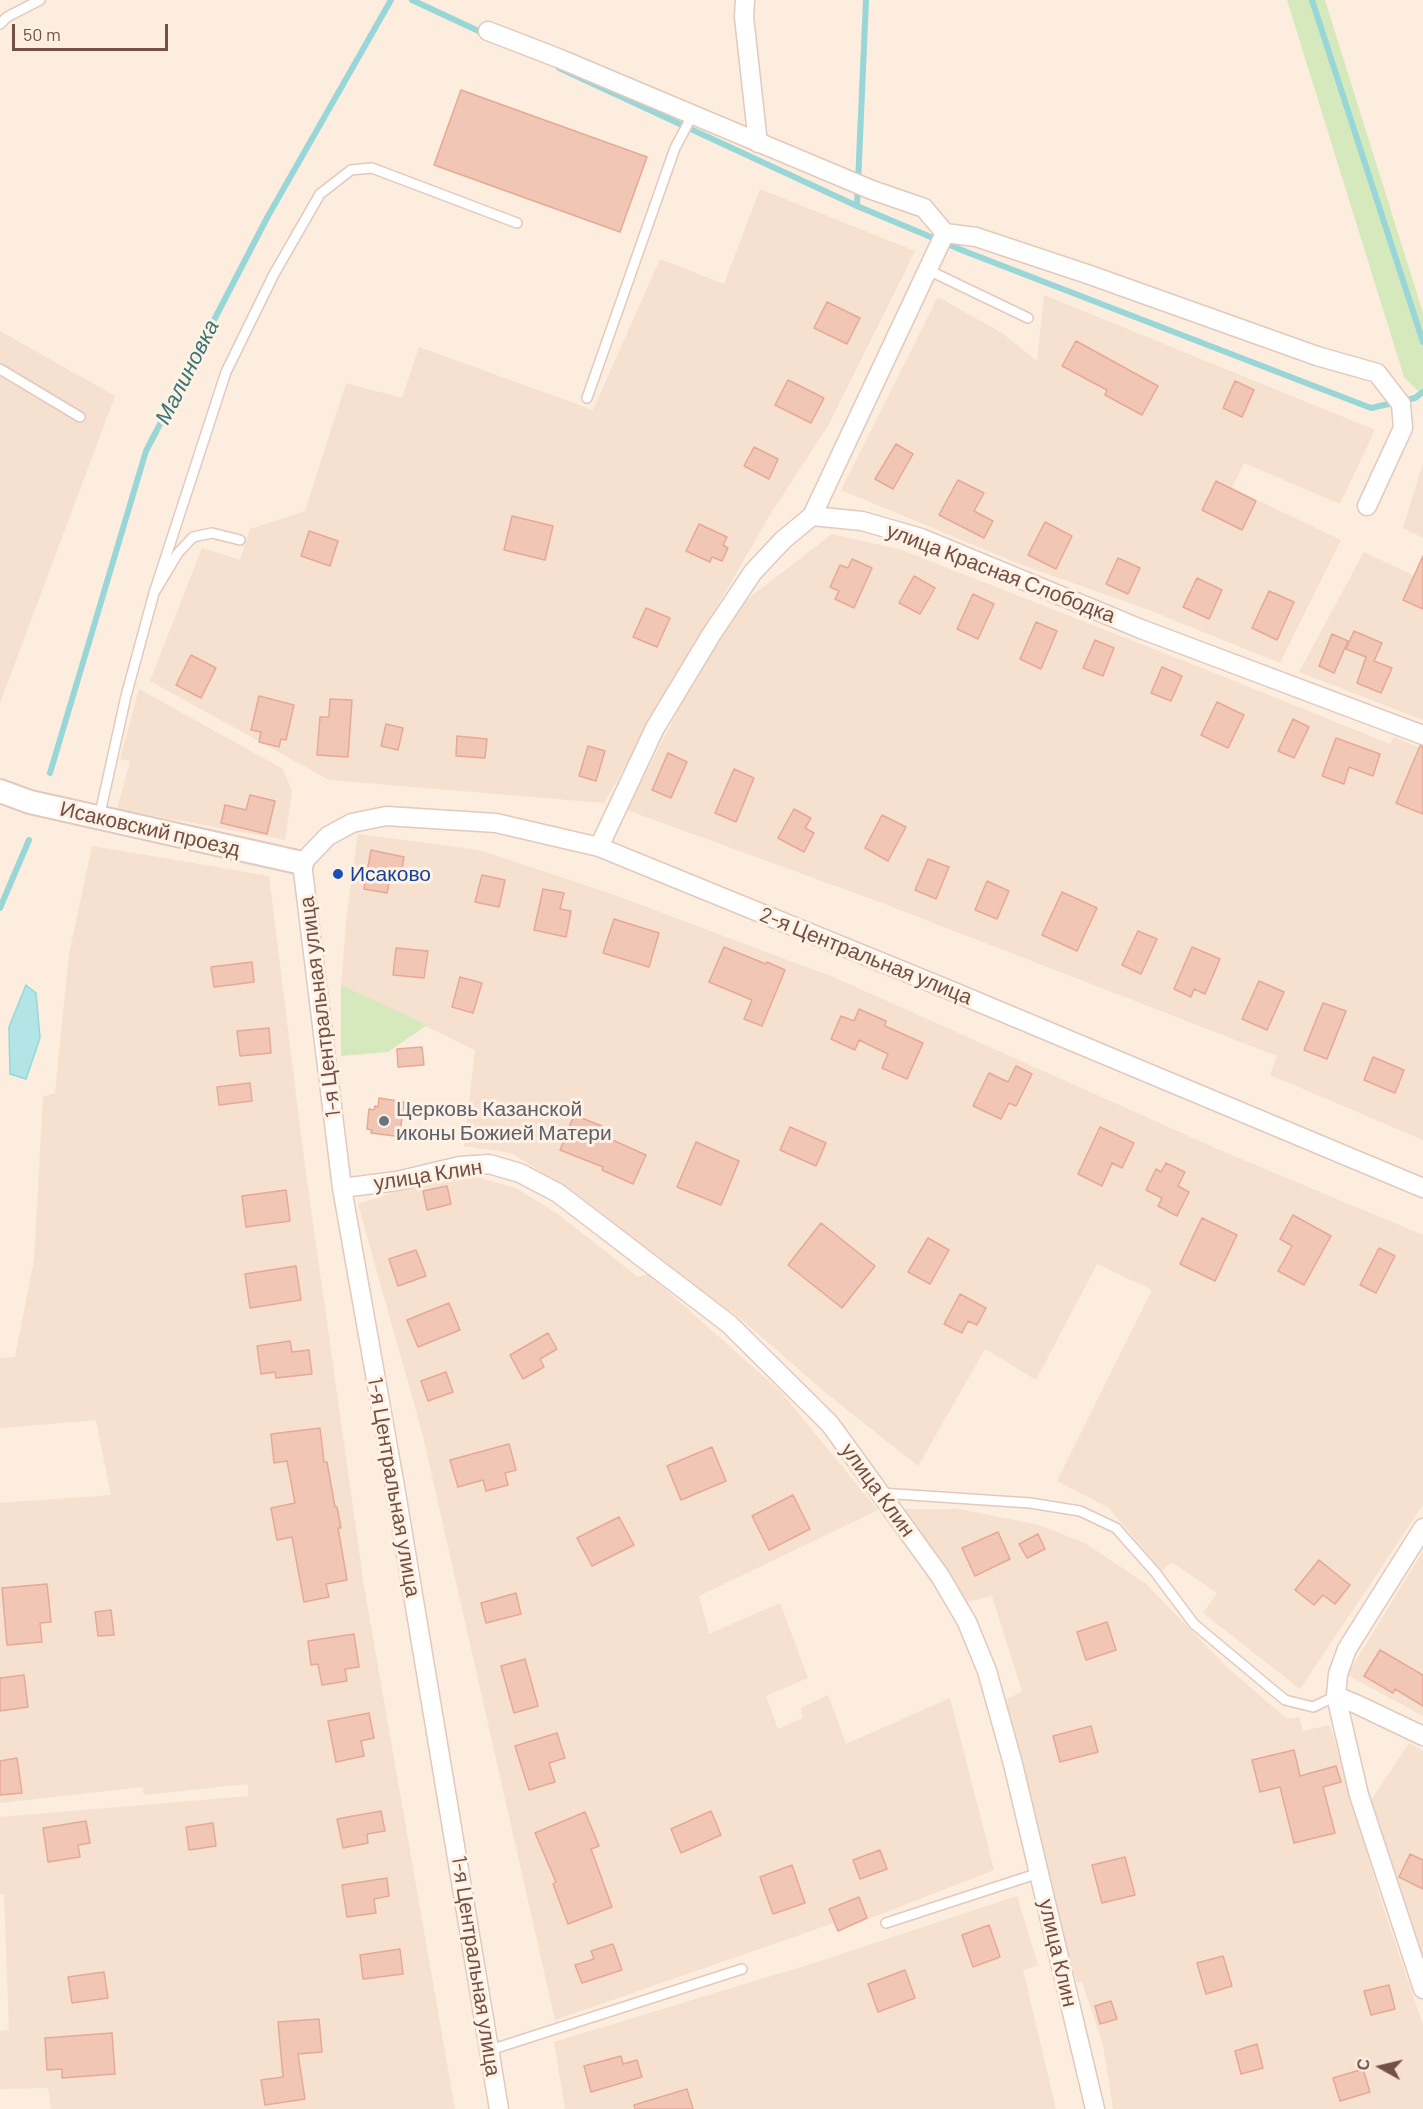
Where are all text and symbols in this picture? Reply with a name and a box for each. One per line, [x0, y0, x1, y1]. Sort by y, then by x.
scale bar [15, 12, 171, 50]
text: 50 m [23, 23, 61, 45]
water label: Малиновка [149, 315, 225, 429]
street label: улица Красная Слободка [883, 518, 1119, 628]
street label: Исаковский проезд [58, 796, 242, 862]
place label: Исаково [350, 861, 431, 887]
marker: Исаково [331, 867, 345, 881]
street label: 1-я Центральная улица [294, 895, 346, 1119]
street label: 2-я Центральная улица [756, 902, 976, 1010]
place label: Церковь Казанской иконы Божией Матери [396, 1096, 612, 1146]
marker: Церковь Казанской иконы Божией Матери [377, 1114, 391, 1128]
street label: улица Клин [372, 1154, 484, 1196]
street label: 1-я Центральная улица [362, 1375, 426, 1599]
street label: улица Клин [836, 1438, 920, 1542]
street label: 1-я Центральная улица [446, 1854, 506, 2078]
street label: улица Клин [1033, 1897, 1083, 2009]
north arrow [1351, 2037, 1411, 2097]
text: С [1352, 2057, 1373, 2071]

